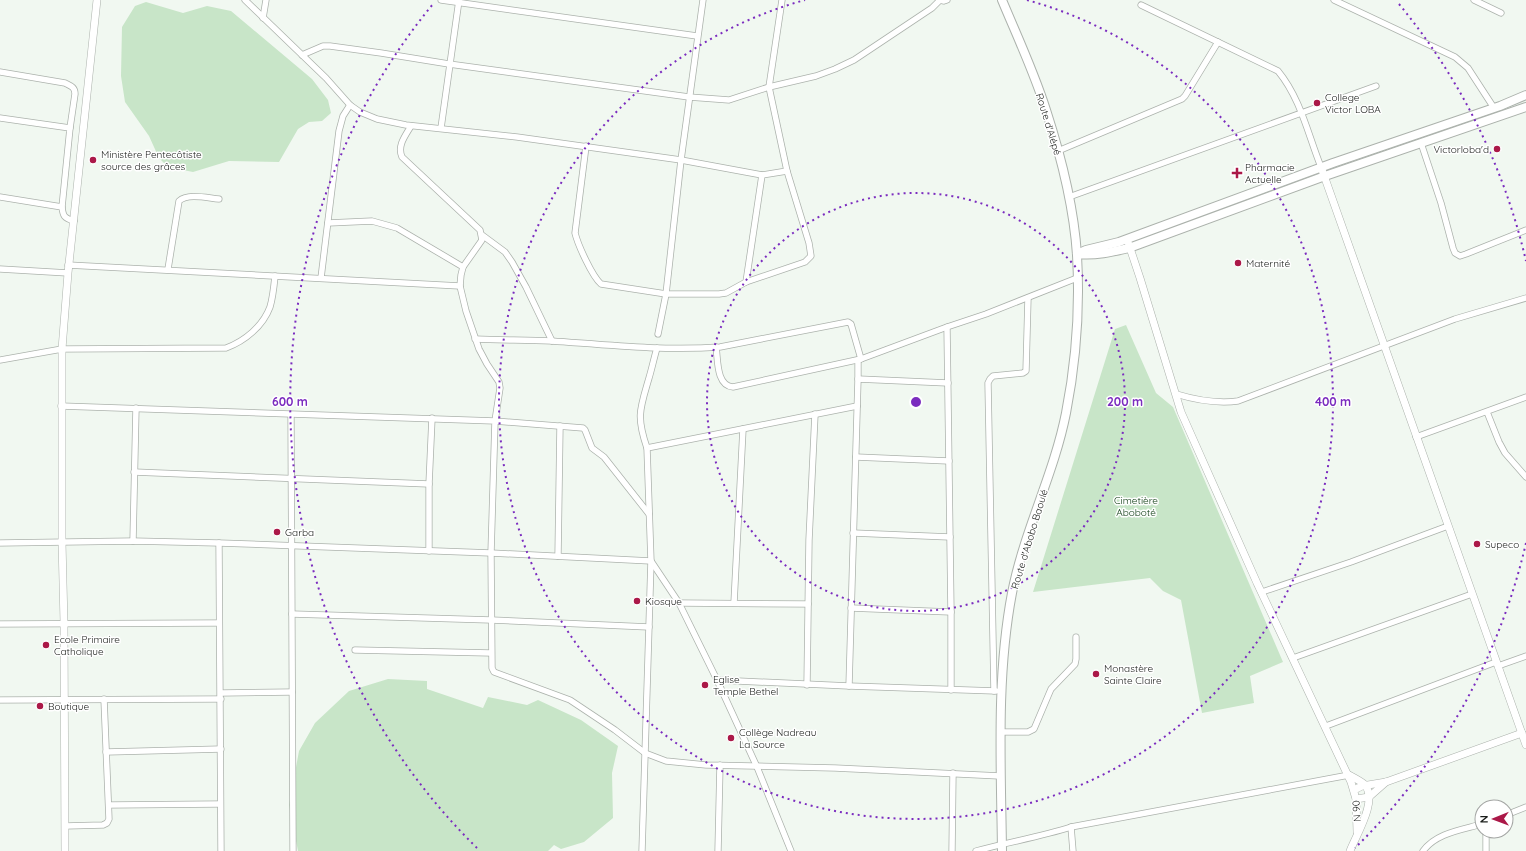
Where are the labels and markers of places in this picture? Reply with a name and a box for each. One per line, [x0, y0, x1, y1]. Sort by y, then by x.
place label: College Victor LOBA [1325, 91, 1381, 116]
marker: College Victor LOBA [1312, 98, 1322, 108]
place label: Victorloba'd [1433, 143, 1489, 156]
marker: Victorloba'd [1492, 144, 1502, 154]
place label: Ministère Pentecôtiste source des grâces [101, 148, 202, 173]
marker: Ministère Pentecôtiste source des grâces [88, 155, 98, 165]
place label: Pharmacie Actuelle [1245, 161, 1295, 186]
marker: Pharmacie Actuelle [1232, 168, 1242, 178]
place label: Maternité [1246, 257, 1290, 270]
marker: Maternité [1233, 258, 1243, 268]
centre of rings [909, 395, 923, 409]
place label: Garba [285, 526, 314, 539]
marker: Garba [272, 527, 282, 537]
place label: Supeco [1485, 538, 1519, 551]
marker: Supeco [1472, 539, 1482, 549]
place label: Kiosque [645, 595, 682, 608]
marker: Kiosque [632, 596, 642, 606]
place label: Ecole Primaire Catholique [54, 633, 120, 658]
marker: Ecole Primaire Catholique [41, 640, 51, 650]
place label: Monastère Sainte Claire [1104, 662, 1162, 687]
marker: Monastère Sainte Claire [1091, 669, 1101, 679]
place label: Eglise Temple Bethel [713, 673, 778, 698]
marker: Eglise Temple Bethel [700, 680, 710, 690]
place label: Boutique [48, 700, 90, 713]
marker: Boutique [35, 701, 45, 711]
place label: Collège Nadreau La Source [739, 726, 816, 751]
marker: Collège Nadreau La Source [726, 733, 736, 743]

